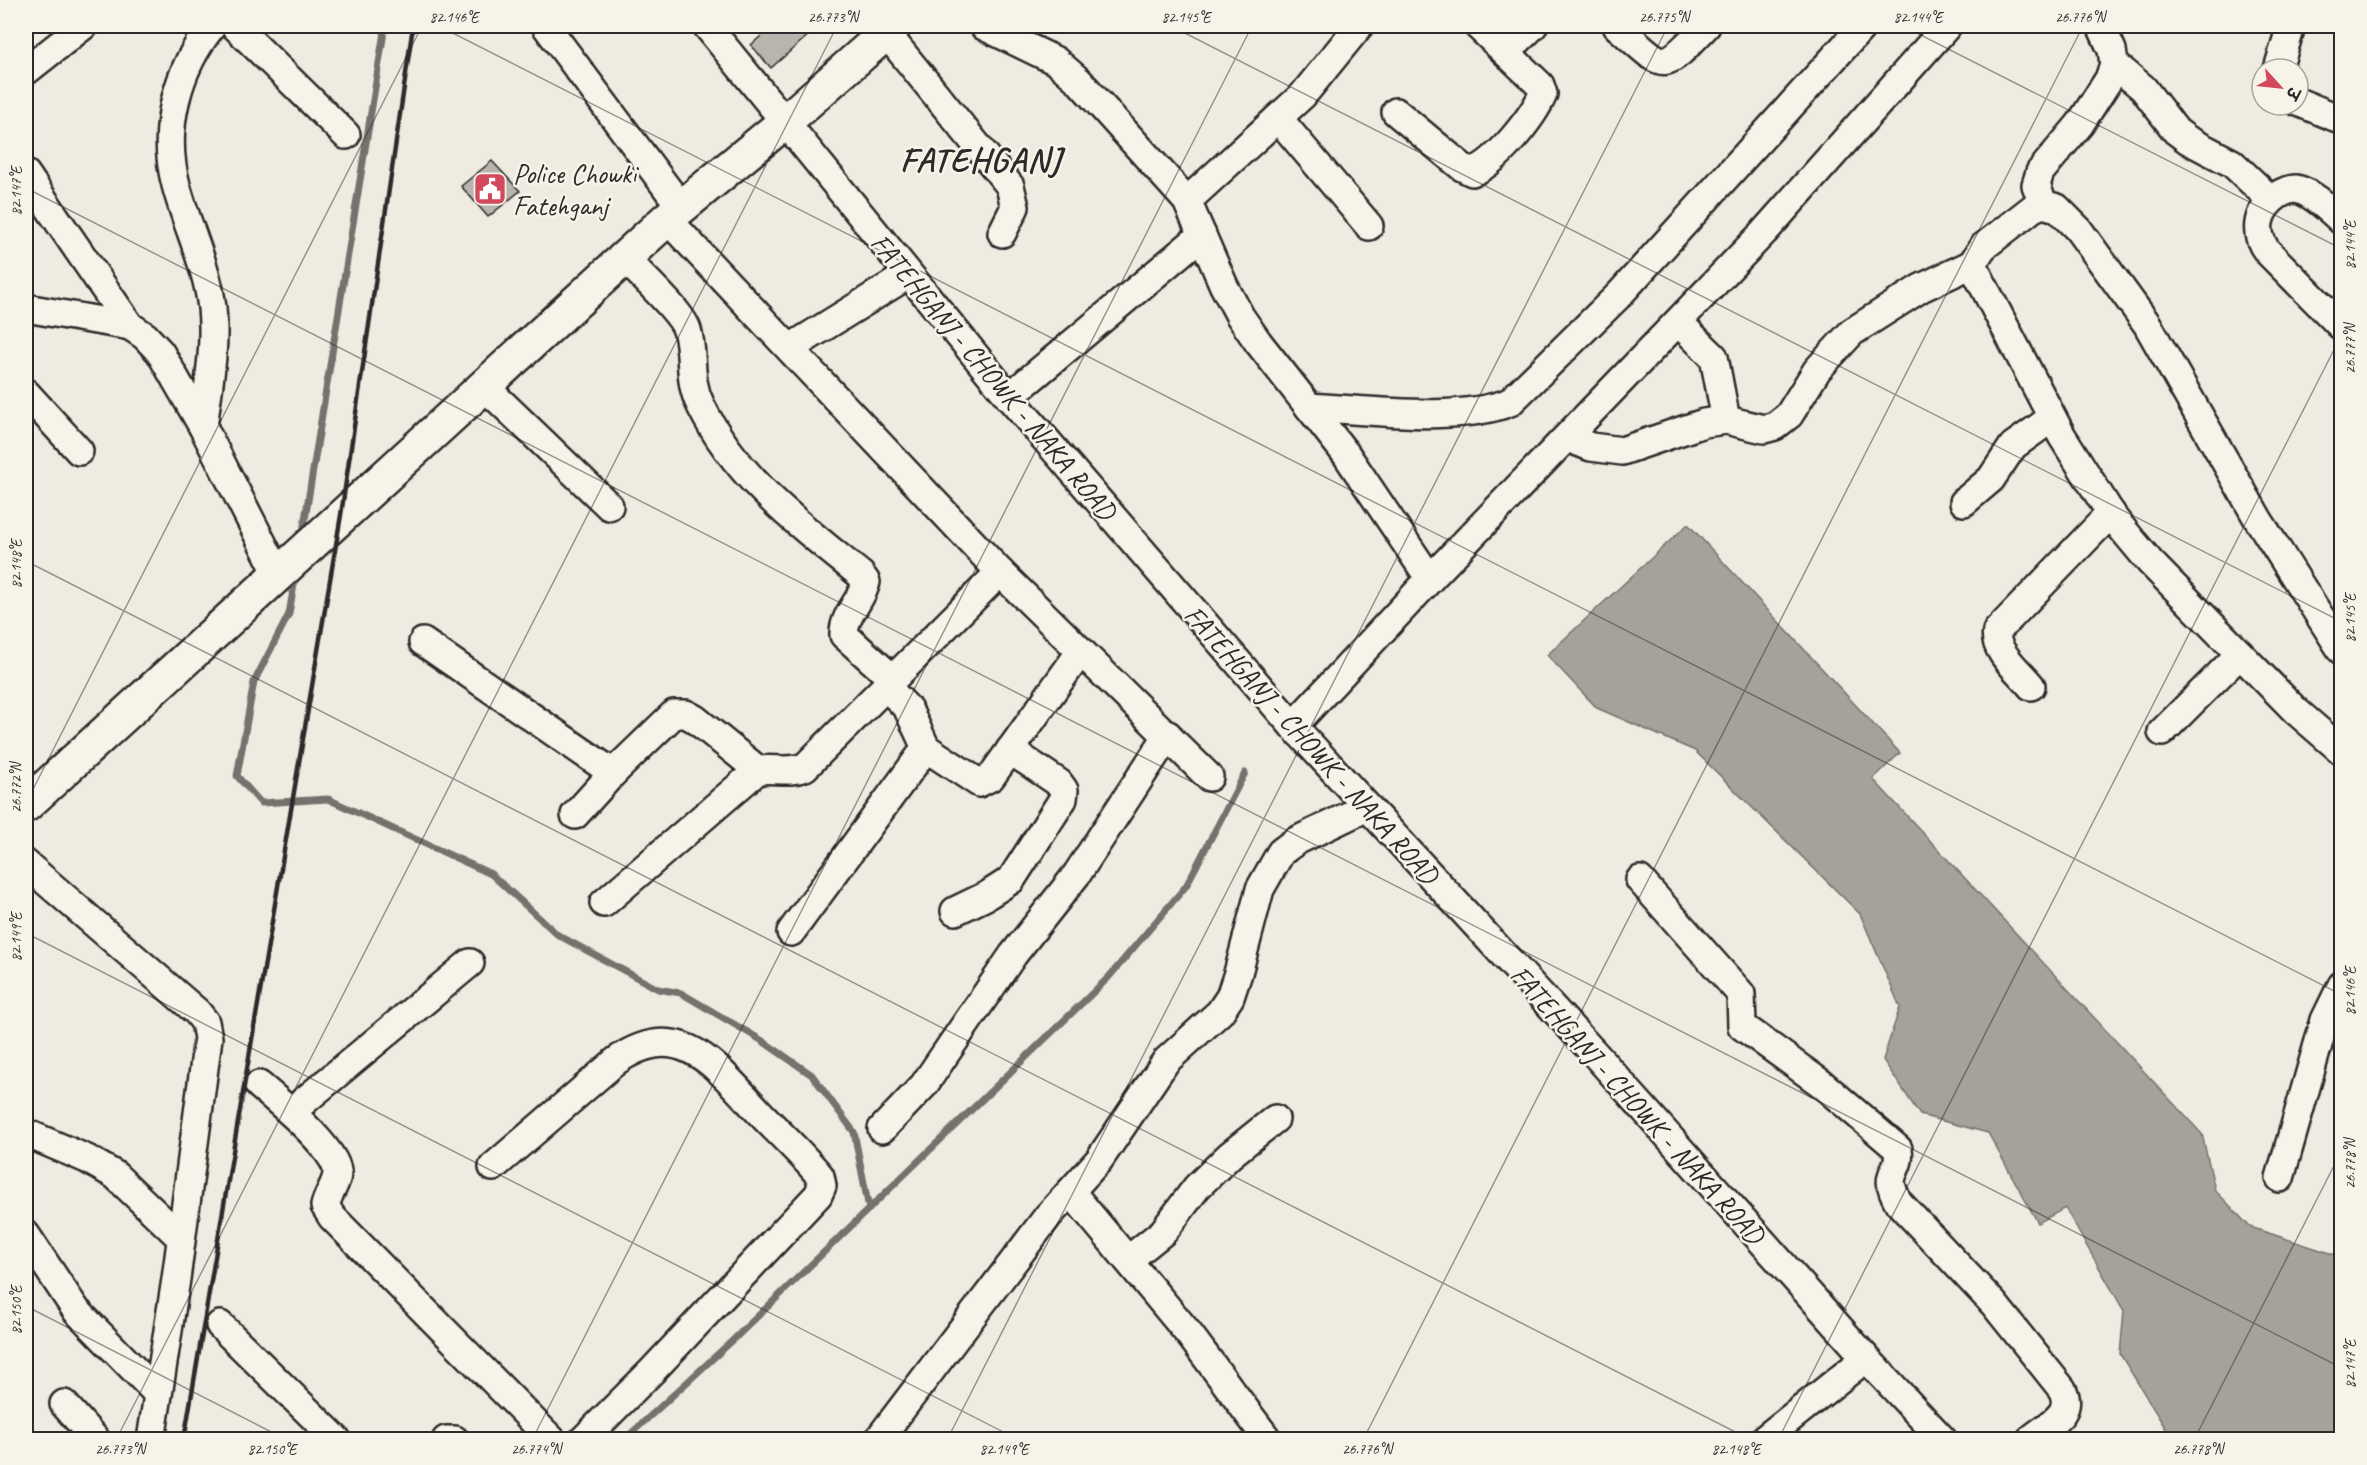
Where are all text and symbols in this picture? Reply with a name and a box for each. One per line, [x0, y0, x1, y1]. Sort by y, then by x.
text: 82.146°E [430, 8, 481, 27]
text: 26.773°N [808, 8, 861, 27]
text: 82.145°E [1162, 8, 1213, 27]
text: 26.775°N [1639, 8, 1692, 27]
text: 82.144°E [1894, 8, 1945, 27]
text: 26.776°N [2055, 8, 2108, 27]
north arrow [2250, 57, 2310, 117]
text: उ [2281, 82, 2305, 104]
district label: FATEHGANJ [900, 138, 1066, 181]
place label: Police Chowki Fatehganj [513, 156, 640, 223]
text: 82.147°E [7, 164, 26, 215]
public building icon: Police Chowki Fatehganj [472, 171, 508, 207]
text: 82.144°E [2341, 218, 2360, 269]
street label: FATEHGANJ - CHOWK - NAKA ROAD [863, 226, 1126, 529]
text: 26.777°N [2341, 321, 2360, 374]
text: 82.148°E [7, 537, 26, 588]
text: 82.145°E [2341, 591, 2360, 642]
street label: FATEHGANJ - CHOWK - NAKA ROAD [1177, 598, 1448, 893]
text: 26.772°N [7, 760, 26, 813]
text: 82.149°E [7, 910, 26, 961]
street label: FATEHGANJ - CHOWK - NAKA ROAD [1503, 958, 1774, 1253]
text: 82.146°E [2341, 964, 2360, 1015]
text: 26.778°N [2341, 1136, 2360, 1189]
text: 82.150°E [7, 1283, 26, 1334]
text: 82.147°E [2341, 1337, 2360, 1388]
text: 26.773°N [95, 1440, 148, 1459]
text: 82.150°E [248, 1440, 299, 1459]
text: 26.774°N [511, 1440, 564, 1459]
text: 82.149°E [980, 1440, 1031, 1459]
text: 26.776°N [1342, 1440, 1395, 1459]
text: 82.148°E [1712, 1440, 1763, 1459]
text: 26.778°N [2173, 1440, 2226, 1459]

